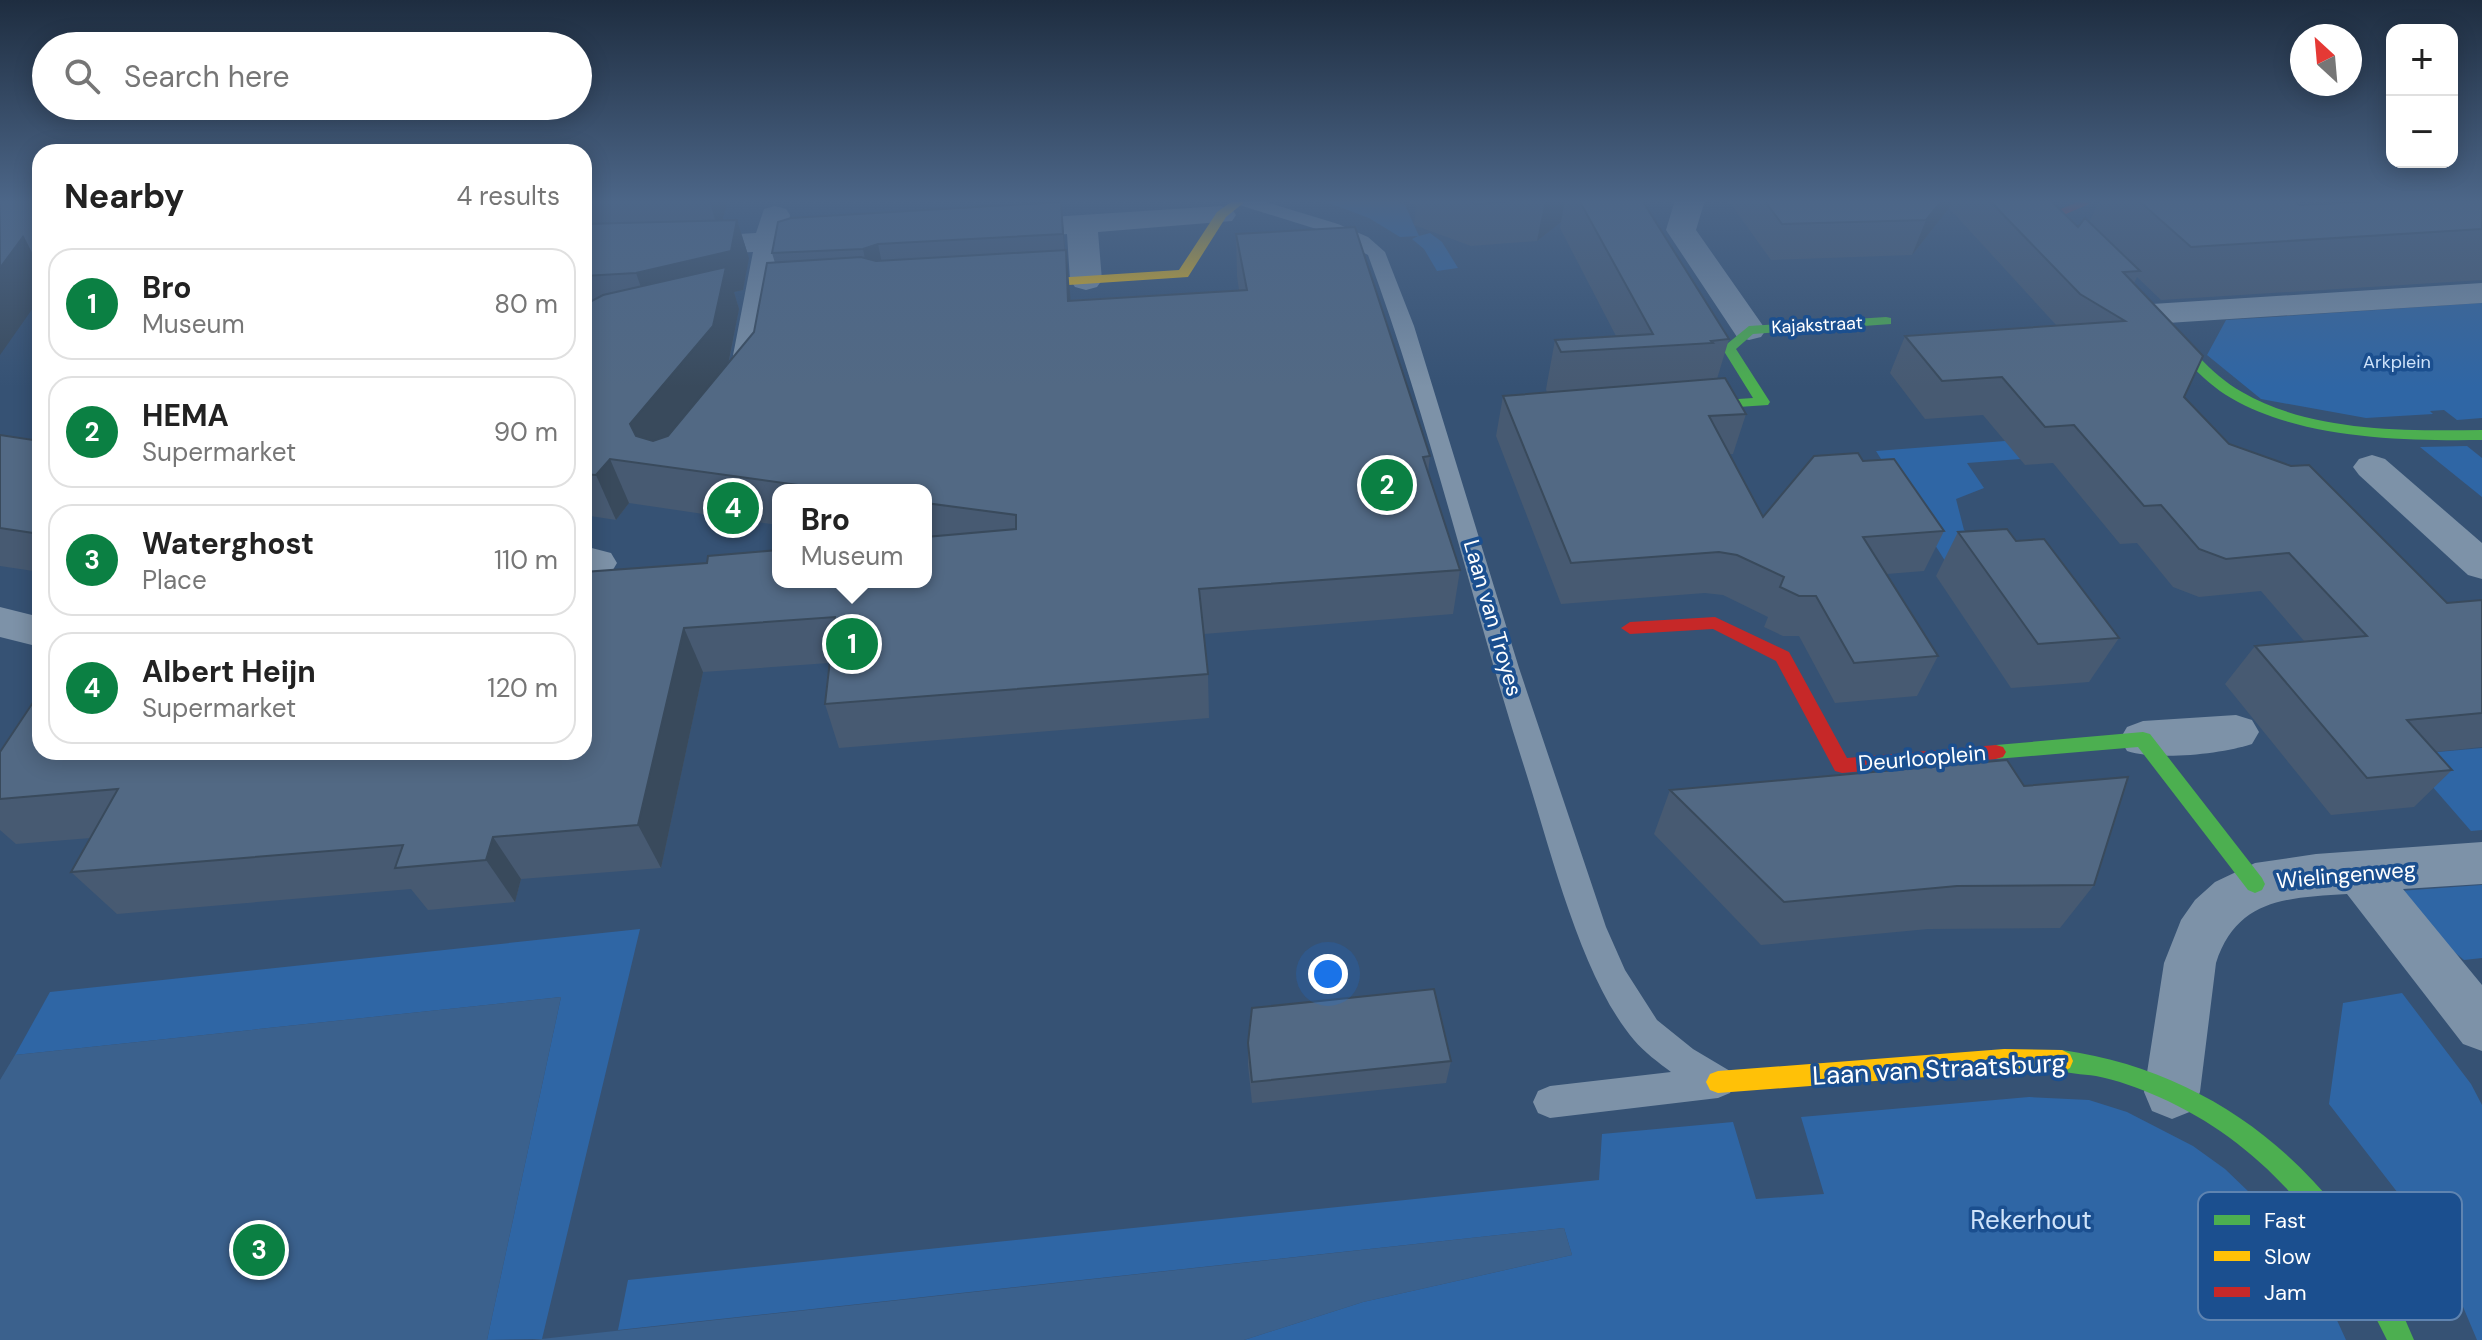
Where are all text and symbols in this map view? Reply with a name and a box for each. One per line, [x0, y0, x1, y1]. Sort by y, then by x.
north arrow [2290, 24, 2362, 96]
map controls [2386, 24, 2458, 168]
button: + [2386, 24, 2458, 96]
search box [32, 32, 592, 120]
icon: search [60, 54, 104, 98]
text: Search here [124, 57, 290, 96]
button: − [2386, 96, 2458, 168]
text: Nearby [64, 174, 184, 219]
text: 4 results [456, 179, 560, 213]
text: Bro [142, 268, 191, 307]
text: 1 [87, 287, 97, 321]
text: 80 m [494, 287, 558, 321]
text: Museum [142, 307, 245, 341]
street label: Kajakstraat [1771, 311, 1863, 339]
park label: Arkplein [2363, 350, 2431, 374]
text: HEMA [142, 396, 229, 435]
text: 2 [84, 415, 100, 449]
text: 90 m [494, 415, 558, 449]
text: Supermarket [142, 435, 296, 469]
pin: 2 [1361, 455, 1413, 515]
pin: 4 [707, 478, 759, 538]
popup [772, 484, 932, 588]
text: Bro [801, 500, 850, 539]
text: Waterghost [142, 524, 314, 563]
street label: Laan van Troyes [1457, 537, 1529, 699]
text: Museum [801, 539, 903, 573]
text: 3 [84, 543, 100, 577]
text: 110 m [494, 543, 558, 577]
text: Place [142, 563, 207, 597]
pin: 1 [826, 614, 878, 674]
text: Albert Heijn [142, 652, 316, 691]
text: 4 [84, 671, 100, 705]
text: 120 m [487, 671, 558, 705]
text: Supermarket [142, 691, 296, 725]
street label: Deurlooplein [1857, 738, 1987, 778]
street label: Wielingenweg [2275, 854, 2417, 896]
your location [1308, 954, 1348, 994]
street label: Laan van Straatsburg [1811, 1045, 2067, 1093]
legend [2198, 1192, 2462, 1320]
park label: Rekerhout [1970, 1203, 2092, 1237]
text: Fast [2264, 1206, 2306, 1235]
pin: 3 [233, 1220, 285, 1280]
text: Slow [2264, 1242, 2311, 1271]
text: Jam [2264, 1278, 2307, 1307]

